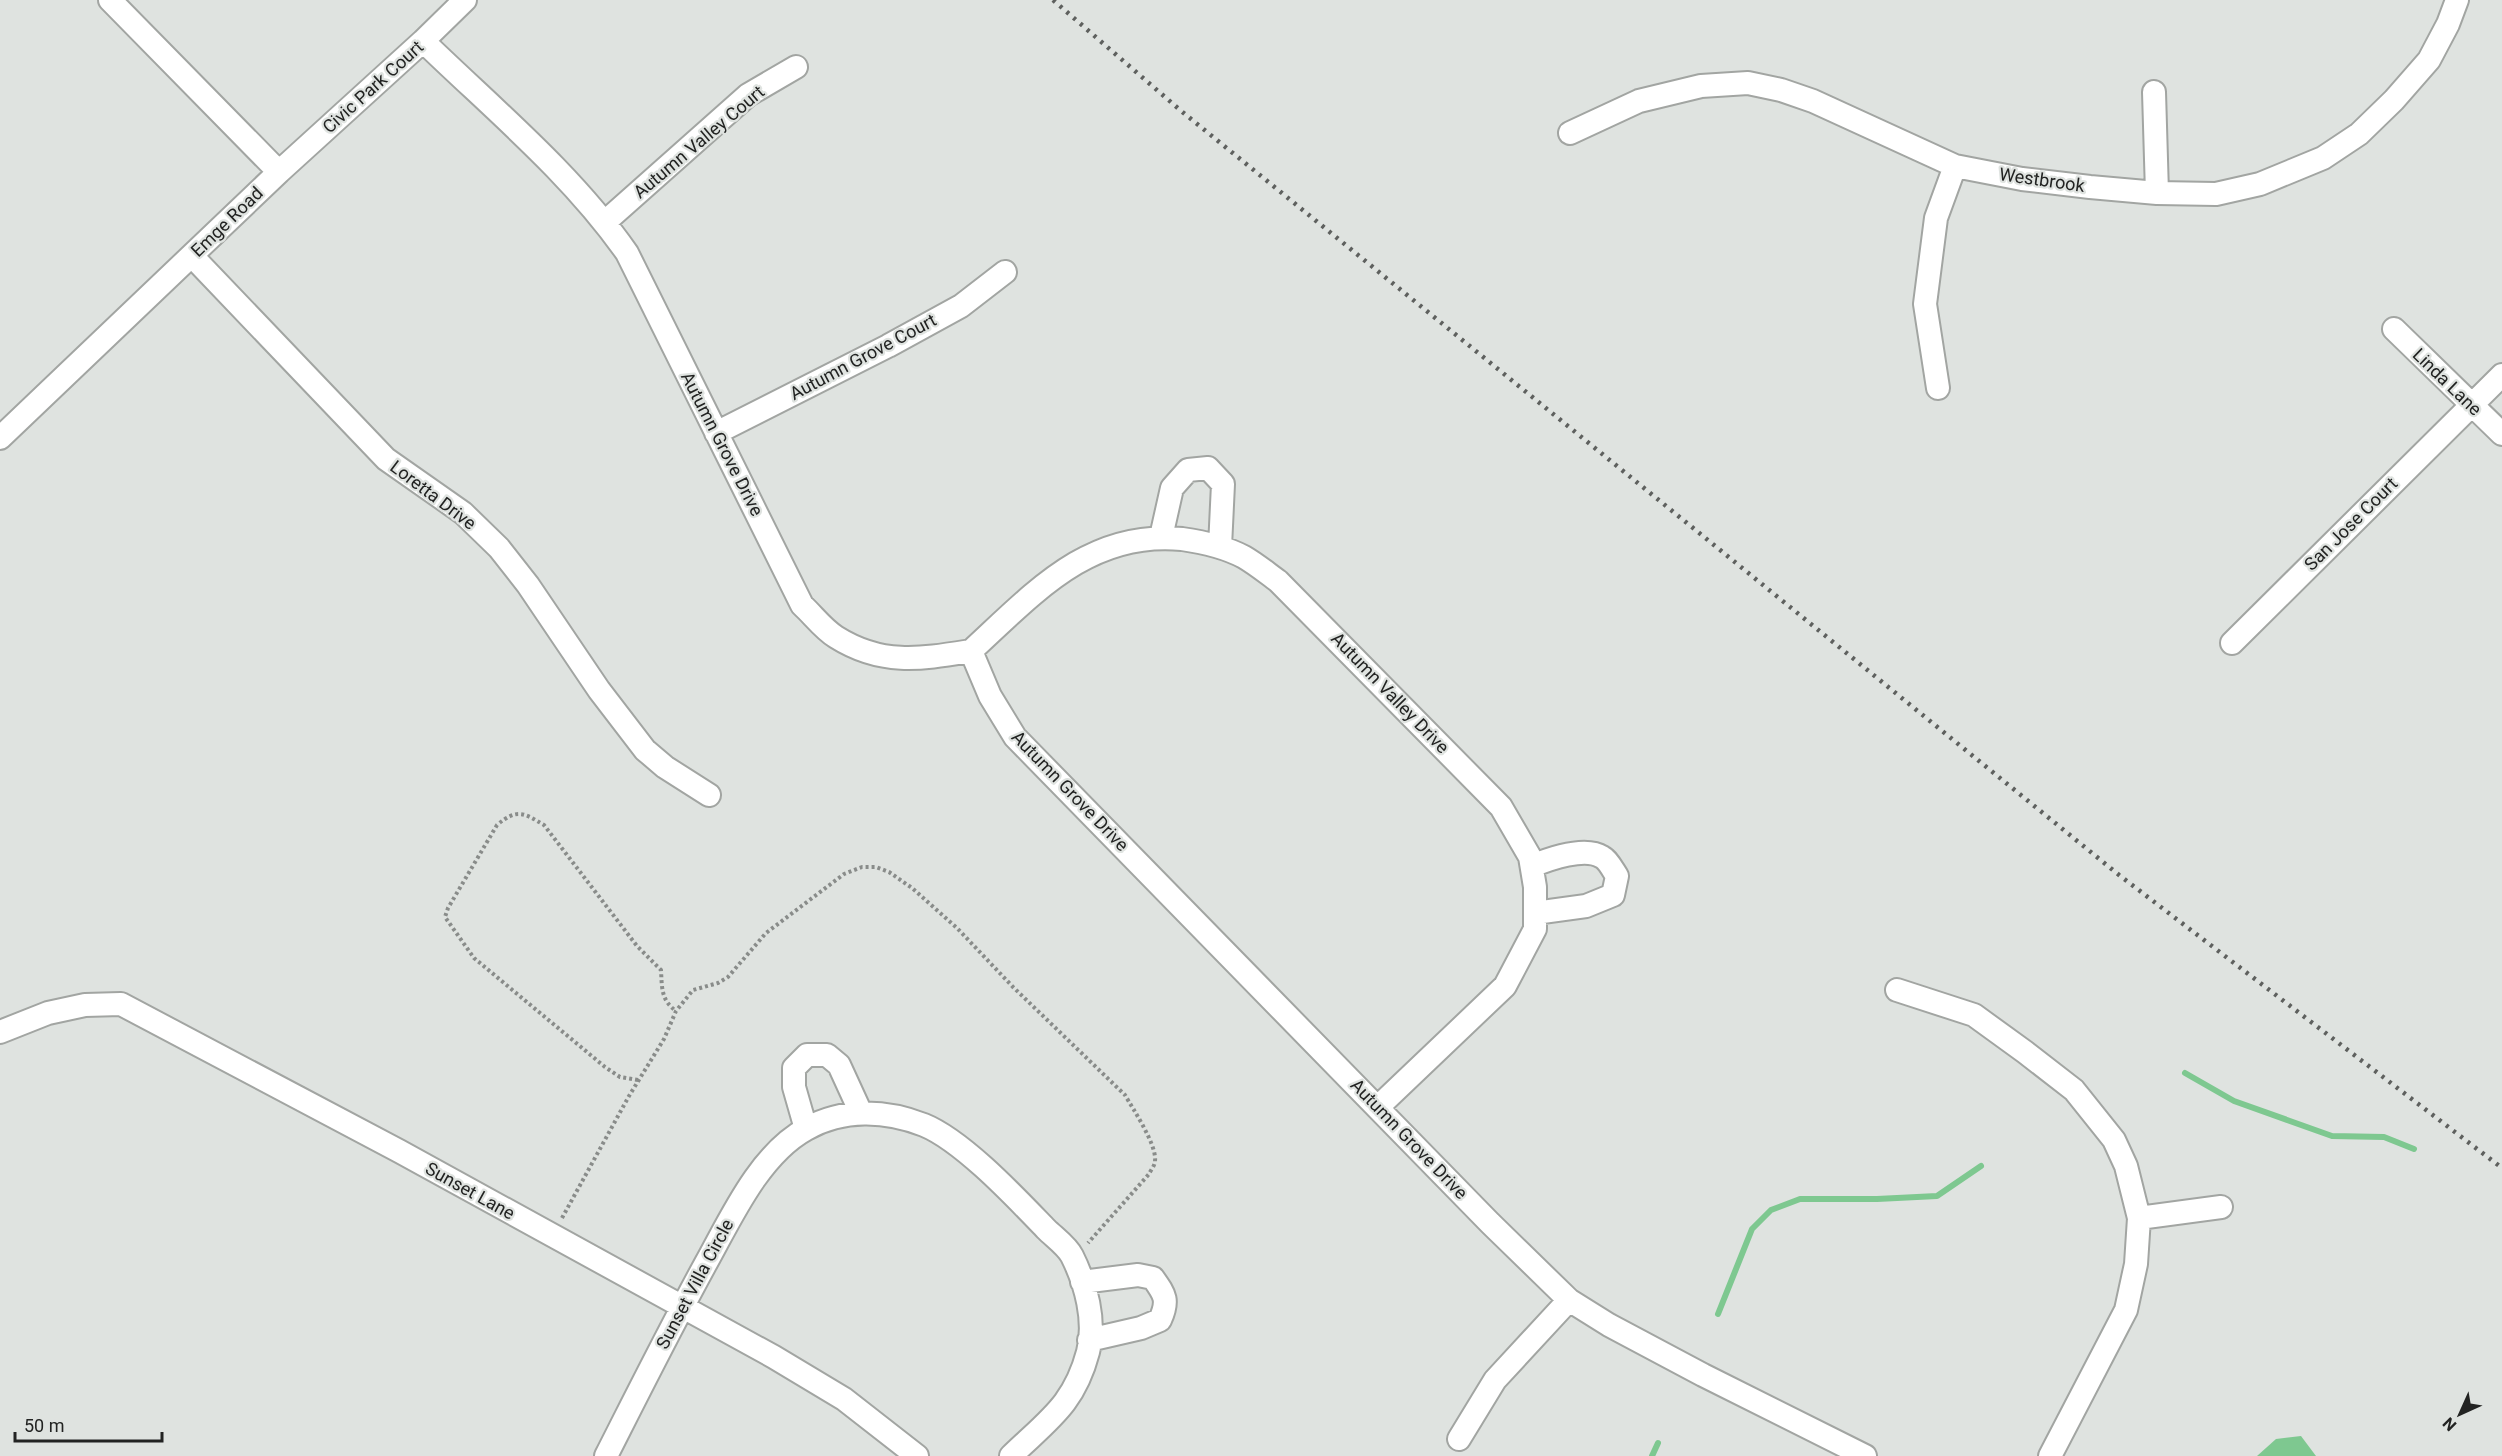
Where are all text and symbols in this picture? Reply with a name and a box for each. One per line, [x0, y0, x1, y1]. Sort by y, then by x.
street label: Civic Park Court [318, 36, 427, 137]
street label: Autumn Valley Court [629, 81, 768, 202]
street label: Westbrook [1998, 163, 2087, 196]
street label: Emge Road [186, 182, 267, 261]
street label: Autumn Grove Court [786, 309, 940, 404]
street label: Linda Lane [2409, 344, 2486, 420]
street label: Autumn Grove Drive [677, 368, 768, 519]
street label: Loretta Drive [386, 456, 480, 534]
street label: San Jose Court [2300, 473, 2402, 574]
street label: Autumn Valley Drive [1327, 628, 1453, 758]
street label: Autumn Grove Drive [1008, 726, 1133, 855]
street label: Autumn Grove Drive [1347, 1074, 1472, 1203]
street label: Sunset Lane [422, 1157, 519, 1224]
street label: Sunset Villa Circle [651, 1215, 738, 1352]
north arrow [2430, 1384, 2490, 1444]
scale bar [15, 1405, 162, 1443]
text: N [2439, 1414, 2460, 1435]
text: 50 m [24, 1415, 64, 1436]

